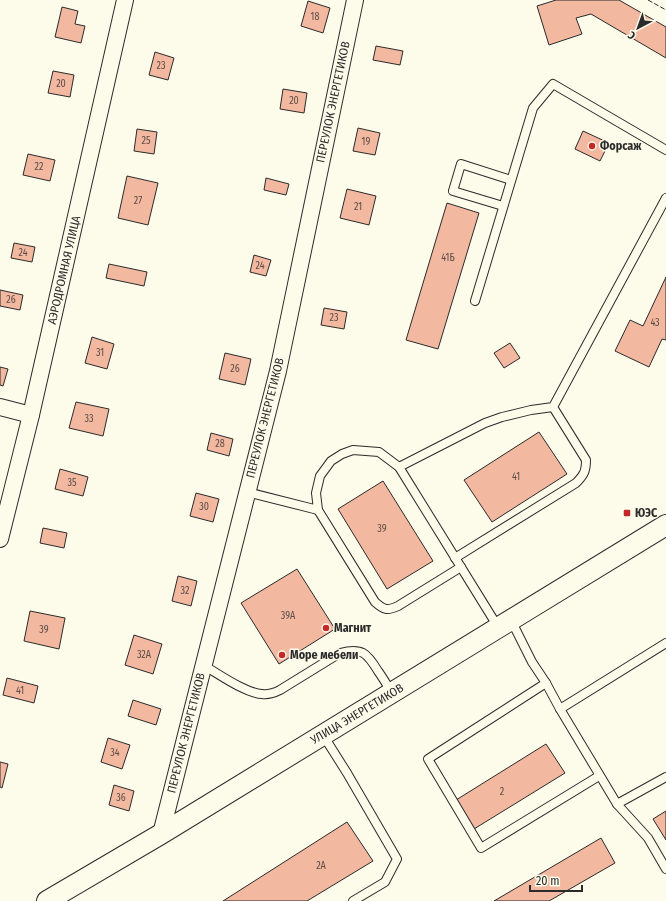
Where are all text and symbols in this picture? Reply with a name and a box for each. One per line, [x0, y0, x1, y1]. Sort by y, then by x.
north arrow [618, 8, 658, 48]
house number: 18 [311, 11, 319, 23]
text: С [625, 28, 638, 42]
street label: ПЕРЕУЛОК ЭНЕРГЕТИКОВ [313, 40, 353, 164]
house number: 23 [157, 60, 166, 72]
house number: 20 [56, 78, 66, 90]
house number: 20 [289, 95, 299, 107]
house number: 25 [142, 135, 151, 147]
house number: 19 [362, 136, 371, 148]
place label: Форсаж [600, 139, 642, 153]
marker: Форсаж [587, 141, 597, 151]
house number: 22 [35, 161, 44, 173]
house number: 27 [134, 195, 142, 207]
house number: 21 [354, 201, 362, 213]
street label: АЭРОДРОМНАЯ УЛИЦА [45, 214, 83, 326]
house number: 24 [18, 247, 28, 259]
house number: 41Б [441, 252, 455, 264]
house number: 24 [255, 260, 265, 272]
house number: 26 [6, 294, 16, 306]
house number: 23 [330, 312, 339, 324]
house number: 43 [650, 317, 660, 329]
house number: 31 [96, 347, 104, 359]
street label: ПЕРЕУЛОК ЭНЕРГЕТИКОВ [243, 356, 287, 480]
house number: 26 [230, 363, 240, 375]
house number: 33 [84, 413, 94, 425]
house number: 28 [215, 438, 225, 450]
house number: 41 [512, 471, 520, 483]
house number: 35 [67, 477, 77, 489]
house number: 30 [199, 501, 209, 513]
place label: ЮЭС [635, 506, 658, 520]
marker: ЮЭС [622, 508, 632, 518]
house number: 39 [377, 523, 387, 535]
house number: 32 [181, 585, 190, 597]
house number: 39А [281, 610, 296, 622]
place label: Магнит [334, 621, 372, 635]
marker: Магнит [321, 623, 331, 633]
house number: 39 [39, 624, 49, 636]
place label: Море мебели [290, 648, 358, 662]
house number: 32А [137, 649, 152, 661]
marker: Море мебели [277, 650, 287, 660]
street label: ПЕРЕУЛОК ЭНЕРГЕТИКОВ [164, 671, 208, 795]
street label: УЛИЦА ЭНЕРГЕТИКОВ [307, 681, 406, 748]
house number: 41 [16, 685, 24, 697]
house number: 34 [110, 747, 120, 759]
house number: 2 [500, 786, 505, 798]
house number: 36 [116, 792, 126, 804]
house number: 2А [316, 860, 327, 872]
scale bar [530, 867, 582, 893]
text: 20 m [536, 874, 560, 888]

